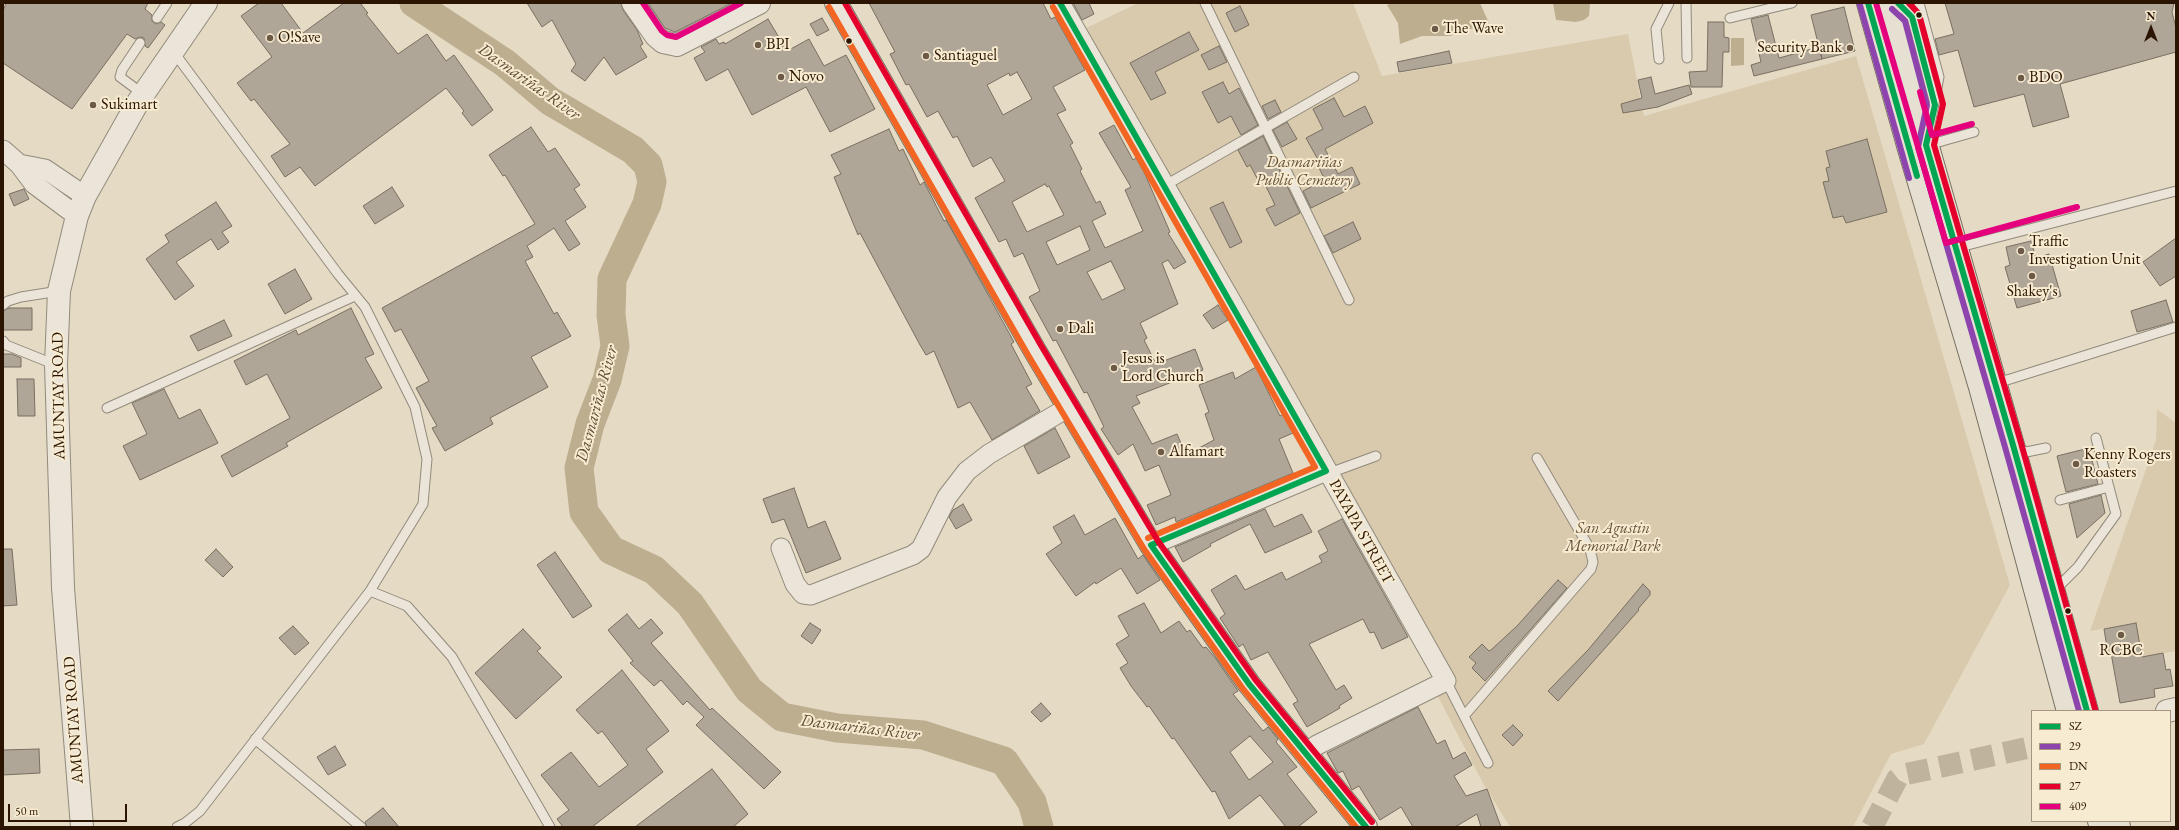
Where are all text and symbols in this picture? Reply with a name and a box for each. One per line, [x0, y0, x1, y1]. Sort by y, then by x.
north arrow [2131, 8, 2171, 48]
text: N [2147, 9, 2155, 23]
unlabelled marker [1914, 10, 1924, 20]
place label: The Wave [1443, 19, 1503, 39]
marker: The Wave [1430, 24, 1440, 34]
place label: O!Save [278, 28, 321, 48]
marker: O!Save [265, 33, 275, 43]
place label: BPI [766, 35, 790, 55]
unlabelled marker [844, 36, 854, 46]
place label: Security Bank [1757, 38, 1842, 58]
water label: Dasmariñas River [474, 39, 584, 125]
marker: BPI [753, 40, 763, 50]
marker: Security Bank [1845, 43, 1855, 53]
place label: Santiaguel [934, 46, 997, 66]
marker: Santiaguel [921, 51, 931, 61]
place label: Novo [789, 67, 824, 87]
place label: BDO [2029, 68, 2063, 88]
marker: Novo [776, 72, 786, 82]
marker: BDO [2016, 73, 2026, 83]
place label: Sukimart [101, 95, 157, 115]
marker: Sukimart [88, 100, 98, 110]
park label: Dasmariñas Public Cemetery [1255, 153, 1353, 191]
place label: Traffic Investigation Unit [2029, 232, 2141, 270]
marker: Traffic Investigation Unit [2016, 246, 2026, 256]
marker: Shakey's [2027, 271, 2037, 281]
place label: Shakey's [2006, 282, 2058, 302]
place label: Dali [1068, 319, 1094, 339]
marker: Dali [1055, 324, 1065, 334]
street label: AMUNTAY ROAD [48, 332, 70, 460]
water label: Dasmariñas River [572, 344, 622, 464]
place label: Jesus is Lord Church [1122, 349, 1204, 387]
marker: Jesus is Lord Church [1109, 363, 1119, 373]
place label: Alfamart [1169, 442, 1224, 462]
place label: Kenny Rogers Roasters [2084, 445, 2171, 483]
marker: Alfamart [1156, 447, 1166, 457]
marker: Kenny Rogers Roasters [2071, 459, 2081, 469]
street label: PAYAPA STREET [1324, 476, 1398, 588]
park label: San Agustin Memorial Park [1565, 519, 1661, 557]
unlabelled marker [2063, 606, 2073, 616]
marker: RCBC [2116, 630, 2126, 640]
place label: RCBC [2099, 641, 2143, 661]
street label: AMUNTAY ROAD [60, 656, 88, 784]
legend [2031, 710, 2171, 822]
water label: Dasmariñas River [799, 711, 921, 745]
text: SZ [2069, 718, 2082, 734]
text: 29 [2069, 738, 2081, 754]
text: DN [2069, 758, 2088, 774]
text: 27 [2069, 778, 2081, 794]
scale bar [10, 796, 129, 822]
text: 409 [2069, 798, 2086, 814]
text: 50 m [15, 803, 38, 819]

